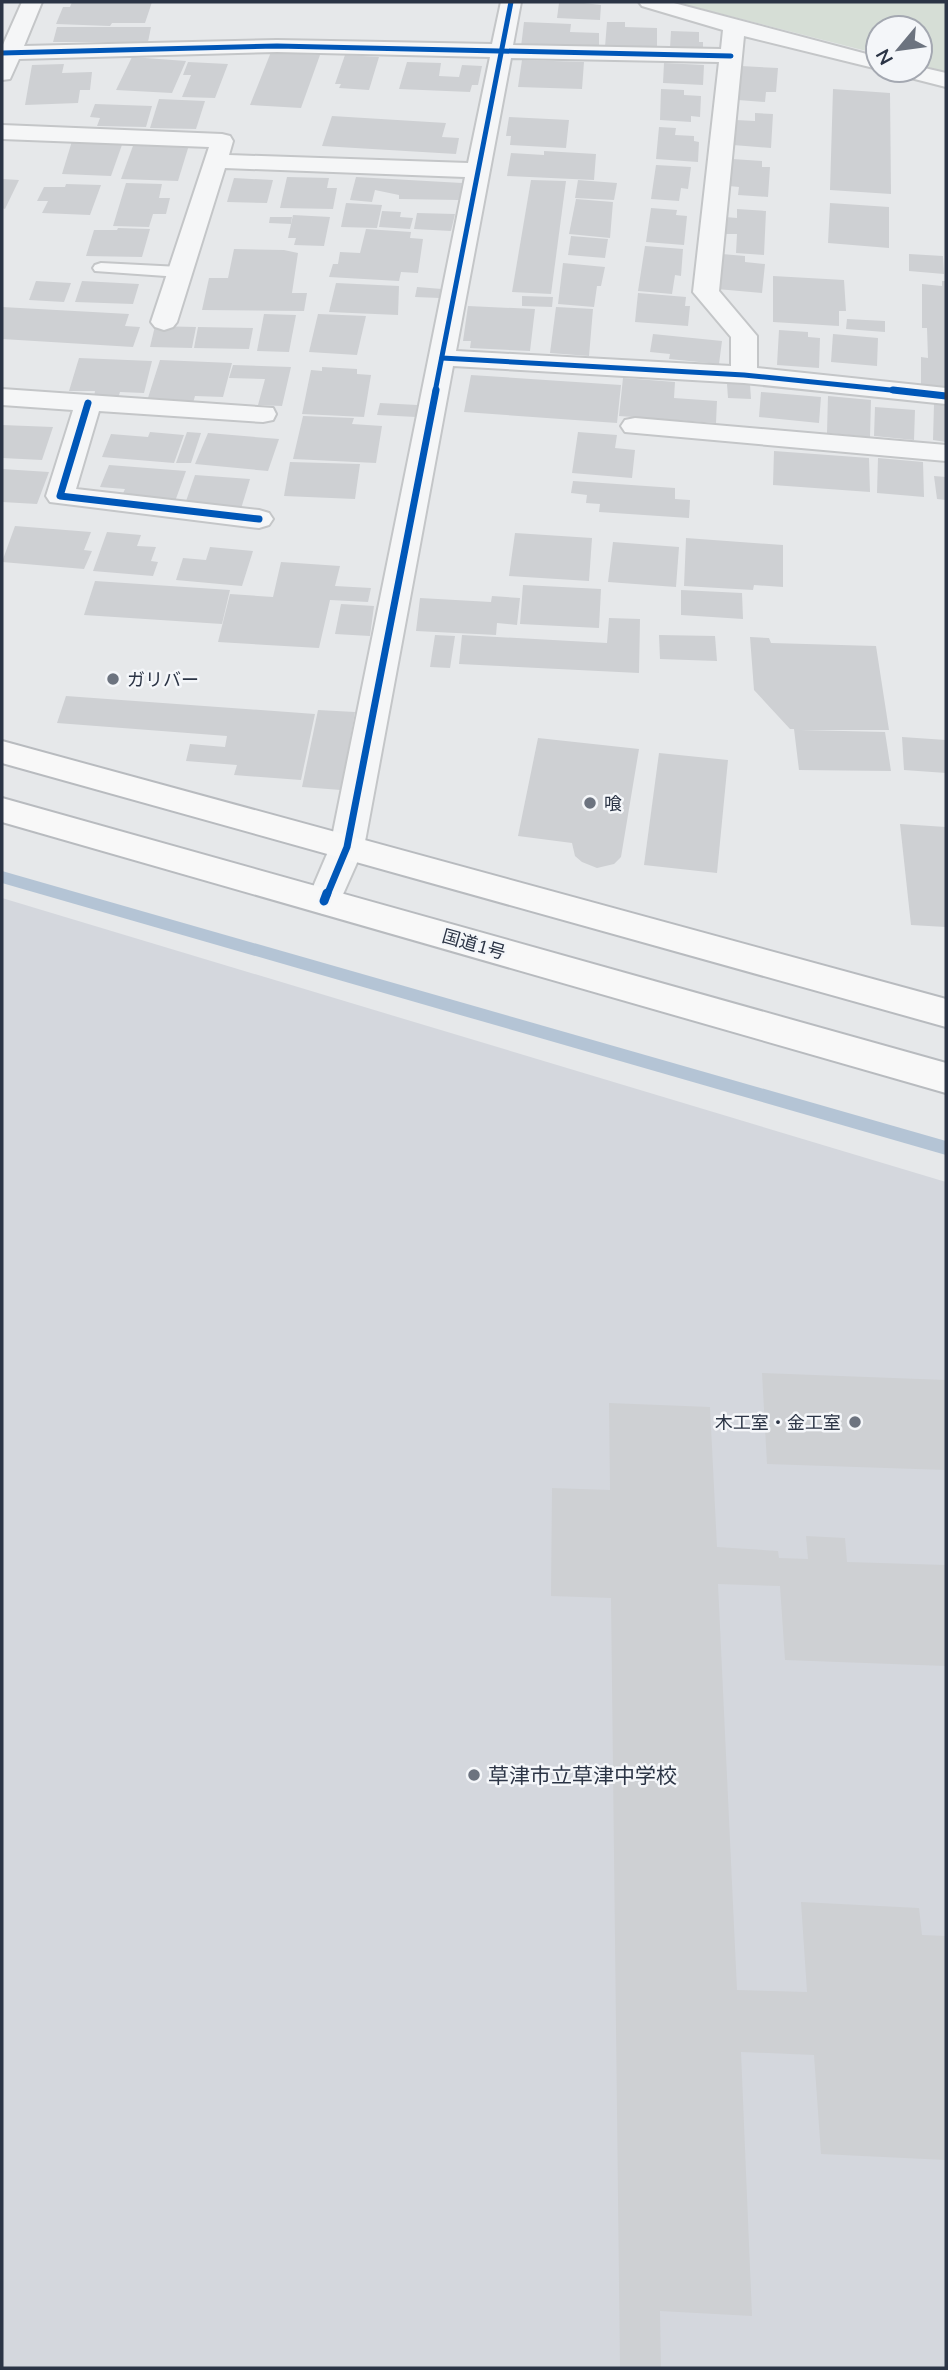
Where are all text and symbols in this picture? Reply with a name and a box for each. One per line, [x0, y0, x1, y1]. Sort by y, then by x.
north arrow [864, 14, 934, 84]
text: N [870, 45, 898, 69]
place label: ガリバー [127, 668, 199, 691]
marker: ガリバー [105, 671, 121, 687]
place label: 喰 [604, 792, 622, 815]
marker: 喰 [582, 795, 598, 811]
street label: 国道1号 [440, 924, 508, 964]
place label: 木工室・金工室 [715, 1411, 841, 1434]
marker: 木工室・金工室 [847, 1414, 863, 1430]
place label: 草津市立草津中学校 [488, 1762, 677, 1788]
marker: 草津市立草津中学校 [466, 1767, 482, 1783]

